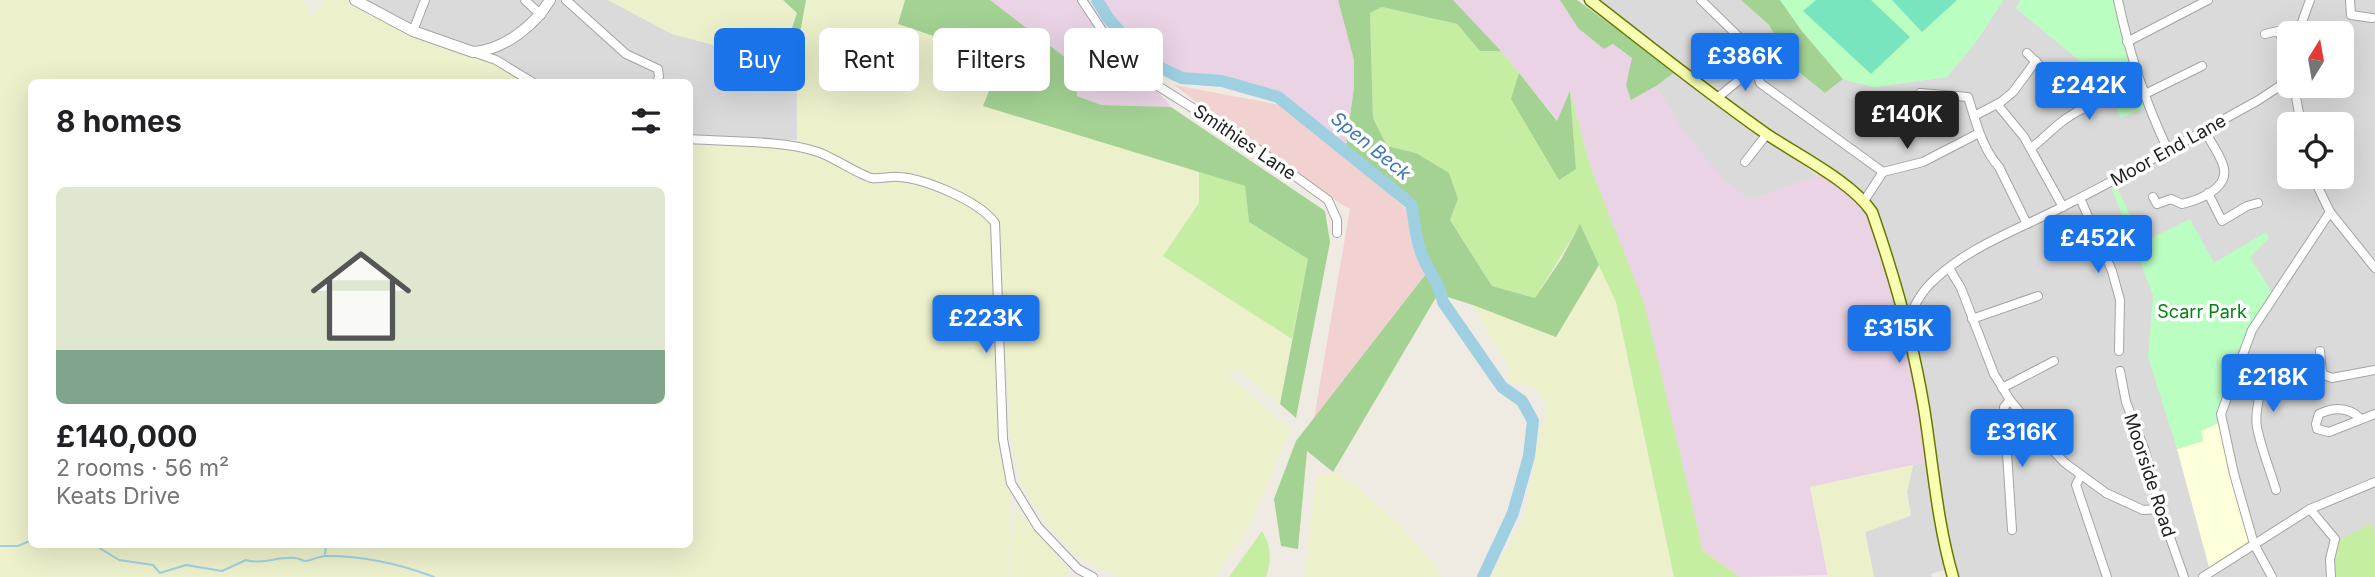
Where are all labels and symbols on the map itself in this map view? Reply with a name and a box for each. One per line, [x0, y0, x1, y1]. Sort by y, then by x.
north arrow [2277, 21, 2354, 98]
pin: £386K [1696, 34, 1794, 93]
pin: £242K [2040, 62, 2138, 122]
pin: £140K [1858, 92, 1956, 151]
street label: Smithies Lane [1190, 100, 1300, 184]
water label: Spen Beck [1326, 107, 1416, 185]
street label: Moor End Lane [2107, 110, 2229, 190]
pin: £452K [2049, 216, 2147, 275]
pin: £223K [937, 296, 1035, 355]
park label: Scarr Park [2157, 301, 2247, 322]
pin: £315K [1850, 306, 1948, 365]
pin: £218K [2224, 354, 2322, 414]
pin: £316K [1973, 410, 2071, 469]
street label: Moorside Road [2120, 411, 2180, 539]

